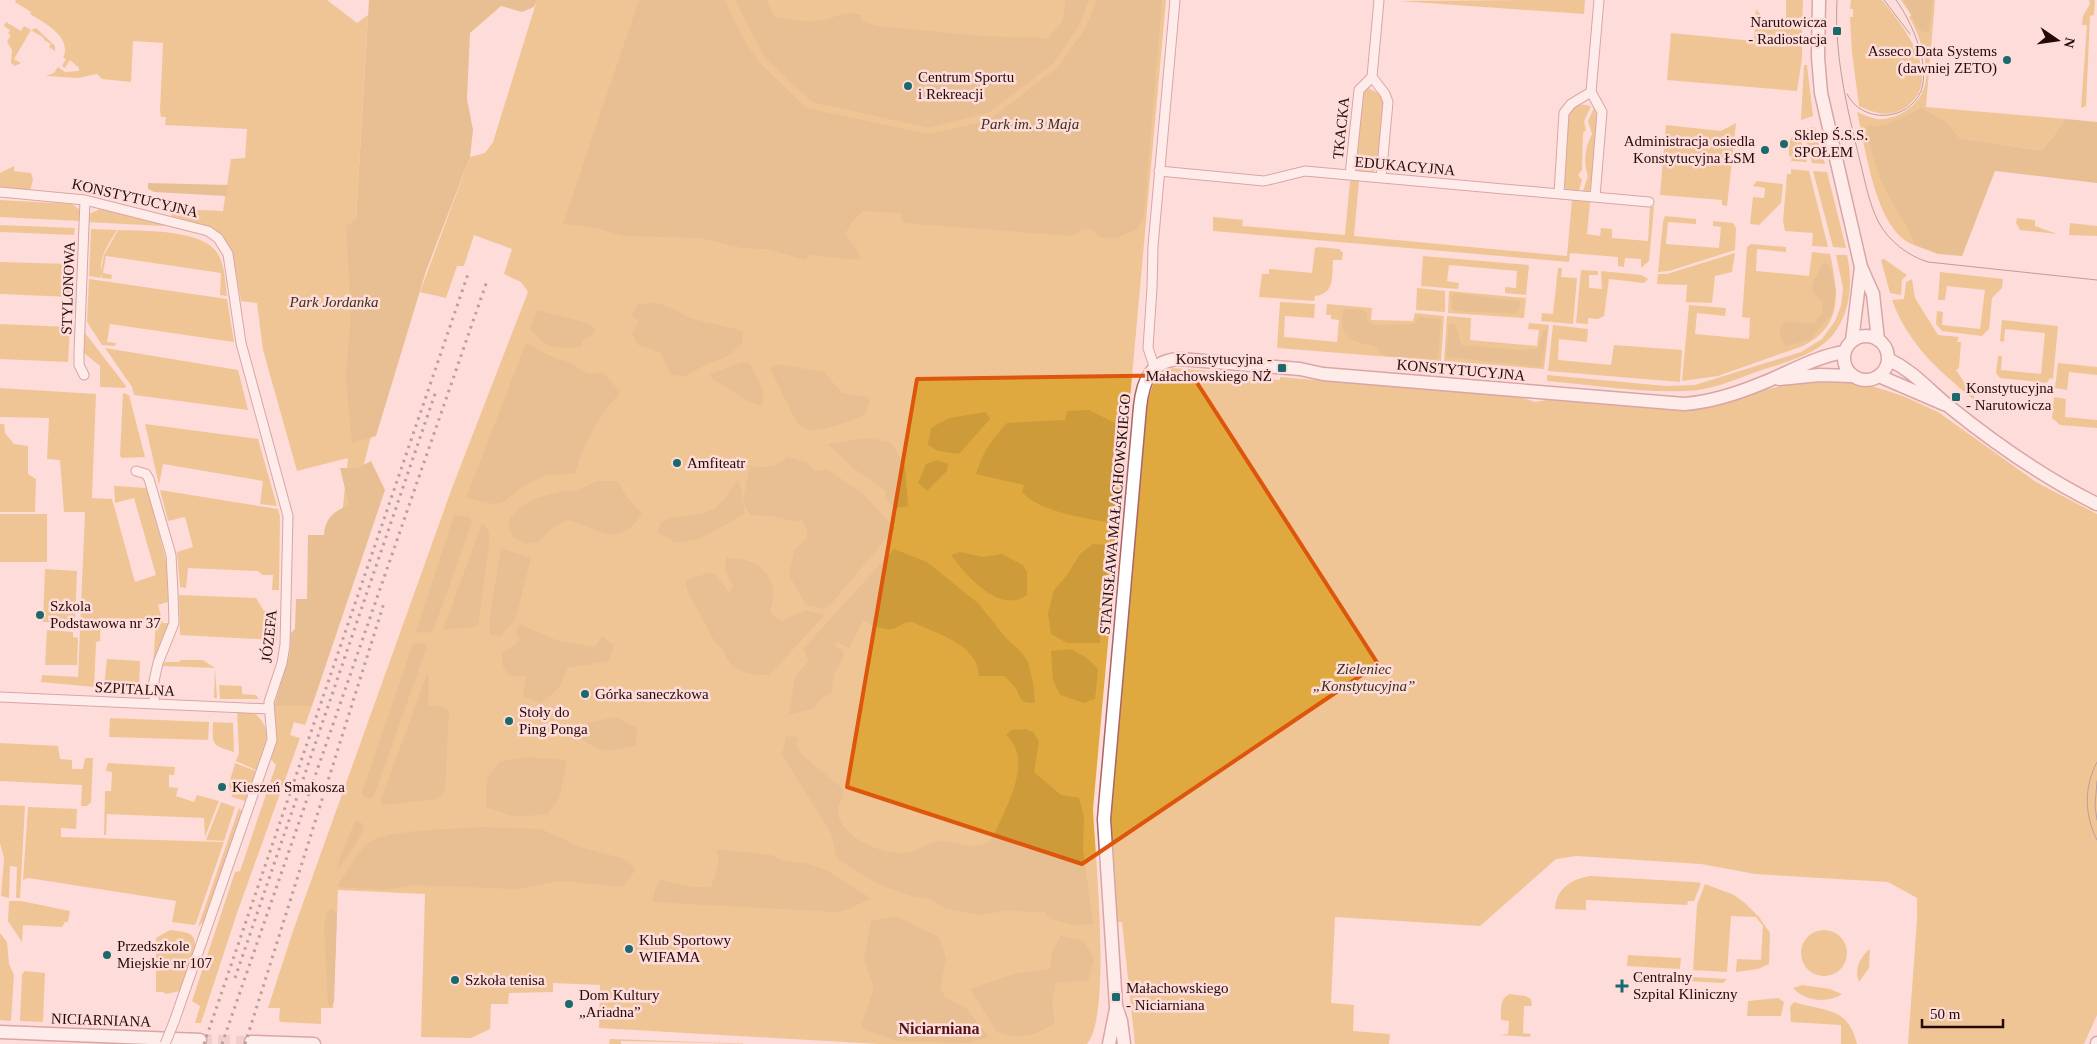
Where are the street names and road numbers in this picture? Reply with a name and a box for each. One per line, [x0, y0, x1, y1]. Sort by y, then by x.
street label: TKACKA [1330, 96, 1352, 160]
street label: EDUKACYJNA [1354, 154, 1456, 178]
street label: KONSTYTUCYJNA [70, 176, 200, 220]
street label: STYLONOWA [58, 241, 78, 335]
street label: KONSTYTUCYJNA [1396, 356, 1526, 384]
street label: STANISŁAWA MAŁACHOWSKIEGO [1097, 393, 1134, 635]
street label: JÓZEFA [258, 609, 280, 663]
street label: SZPITALNA [94, 679, 176, 699]
street label: NICIARNIANA [51, 1010, 151, 1030]

